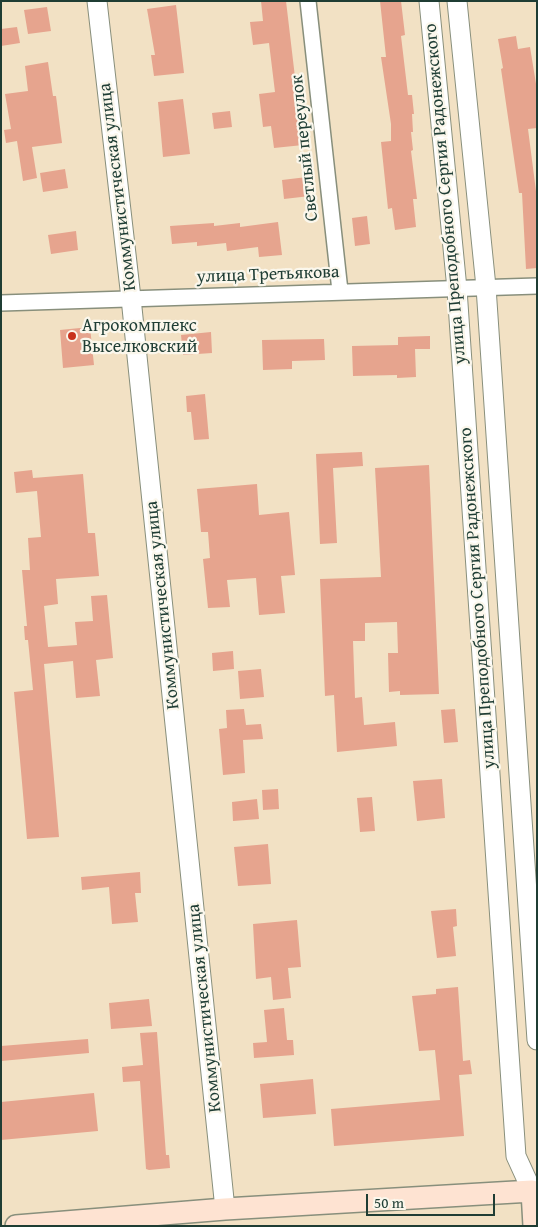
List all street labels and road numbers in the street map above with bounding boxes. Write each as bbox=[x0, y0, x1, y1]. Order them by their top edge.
street label: улица Преподобного Сергия Радонежского bbox=[420, 23, 472, 365]
street label: Светлый переулок bbox=[287, 74, 323, 222]
street label: Коммунистическая улица bbox=[95, 82, 141, 292]
street label: улица Третьякова bbox=[196, 262, 340, 288]
street label: улица Преподобного Сергия Радонежского bbox=[455, 427, 501, 769]
street label: Коммунистическая улица bbox=[141, 500, 185, 710]
street label: Коммунистическая улица bbox=[183, 903, 227, 1113]

